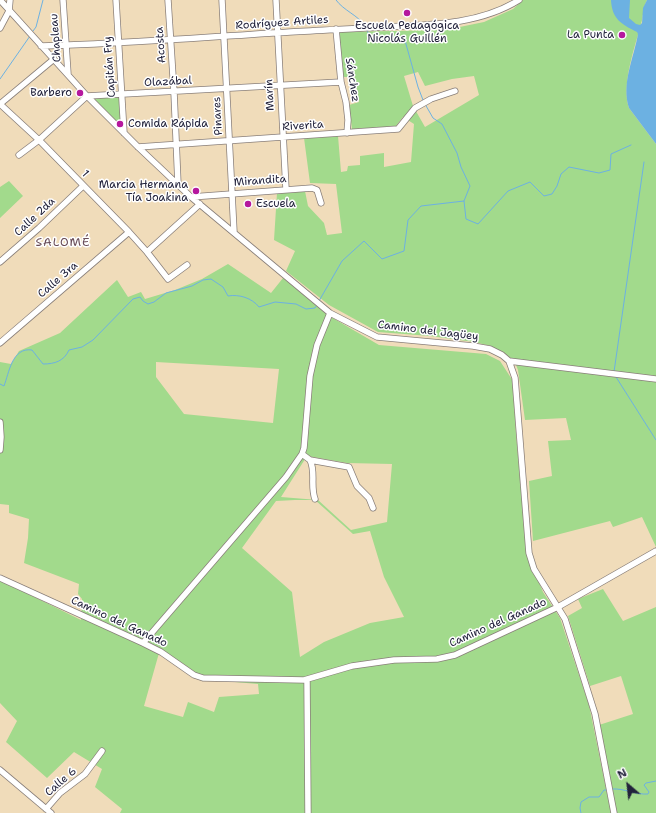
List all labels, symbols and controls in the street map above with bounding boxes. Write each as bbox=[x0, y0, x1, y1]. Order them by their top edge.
marker: Escuela Pedagógica Nicolás Guillén bbox=[402, 8, 412, 18]
street label: Chapleau bbox=[48, 13, 64, 63]
street label: Rodríguez Artiles bbox=[235, 13, 329, 33]
place label: Escuela Pedagógica Nicolás Guillén bbox=[355, 19, 459, 45]
street label: Acosta bbox=[153, 26, 169, 64]
place label: La Punta bbox=[567, 28, 614, 42]
marker: La Punta bbox=[617, 30, 627, 40]
street label: Capitán Fry bbox=[101, 36, 119, 98]
street label: Sánchez bbox=[342, 57, 362, 103]
street label: Olazábal bbox=[144, 74, 192, 90]
street label: Marín bbox=[263, 79, 277, 111]
place label: Barbero bbox=[30, 86, 72, 100]
marker: Barbero bbox=[75, 88, 85, 98]
street label: Pinares bbox=[210, 96, 226, 136]
place label: Comida Rápida bbox=[128, 117, 208, 131]
street label: Riverita bbox=[282, 118, 324, 134]
marker: Comida Rápida bbox=[115, 119, 125, 129]
street label: 1 bbox=[79, 168, 91, 180]
street label: Mirandita bbox=[233, 173, 287, 189]
place label: Marcia Hermana Tía Joakina bbox=[99, 178, 188, 204]
marker: Marcia Hermana Tía Joakina bbox=[191, 186, 201, 196]
street label: Calle 2da bbox=[12, 195, 58, 239]
place label: Escuela bbox=[256, 197, 296, 211]
marker: Escuela bbox=[243, 199, 253, 209]
district label: SALOMÉ bbox=[36, 236, 90, 250]
street label: Calle 3ra bbox=[35, 259, 81, 301]
street label: Camino del Jagüey bbox=[377, 318, 479, 344]
street label: Camino del Ganado bbox=[69, 594, 169, 650]
street label: Camino del Ganado bbox=[447, 596, 549, 650]
street label: Calle 6 bbox=[42, 765, 80, 799]
north arrow bbox=[608, 765, 648, 805]
text: N bbox=[615, 765, 630, 783]

